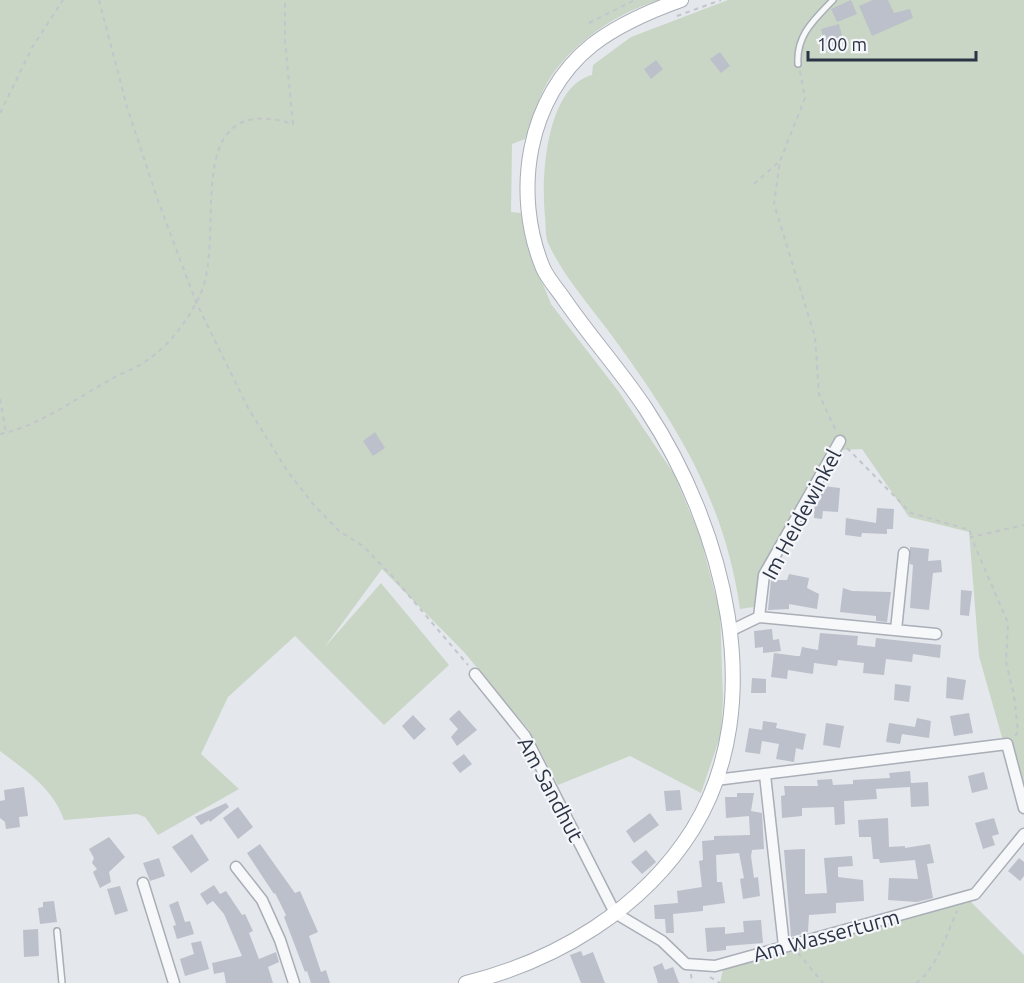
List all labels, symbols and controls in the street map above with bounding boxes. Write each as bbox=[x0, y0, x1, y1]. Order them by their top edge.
scale bar bbox=[808, 24, 976, 62]
text: 100 m bbox=[817, 34, 867, 54]
street label: Im Heidewinkel bbox=[757, 445, 845, 583]
street label: Am Sandhut bbox=[513, 733, 589, 845]
street label: Am Wasserturm bbox=[750, 904, 902, 966]

